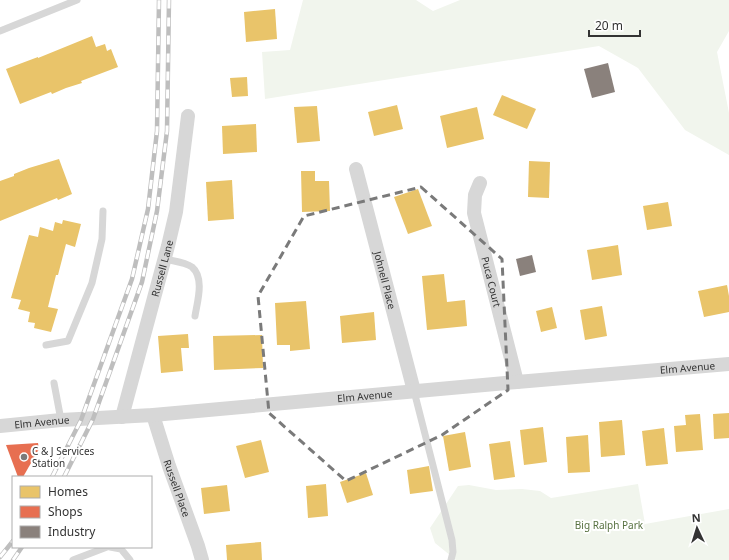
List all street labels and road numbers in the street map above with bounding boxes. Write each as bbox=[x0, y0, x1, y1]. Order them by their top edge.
street label: Russell Lane bbox=[148, 238, 176, 298]
street label: Johnell Place bbox=[371, 249, 399, 311]
street label: Puca Court bbox=[478, 255, 505, 309]
street label: Elm Avenue bbox=[659, 358, 716, 377]
street label: Elm Avenue bbox=[337, 386, 393, 405]
street label: Elm Avenue bbox=[14, 413, 70, 432]
street label: Russell Place bbox=[160, 458, 194, 519]

